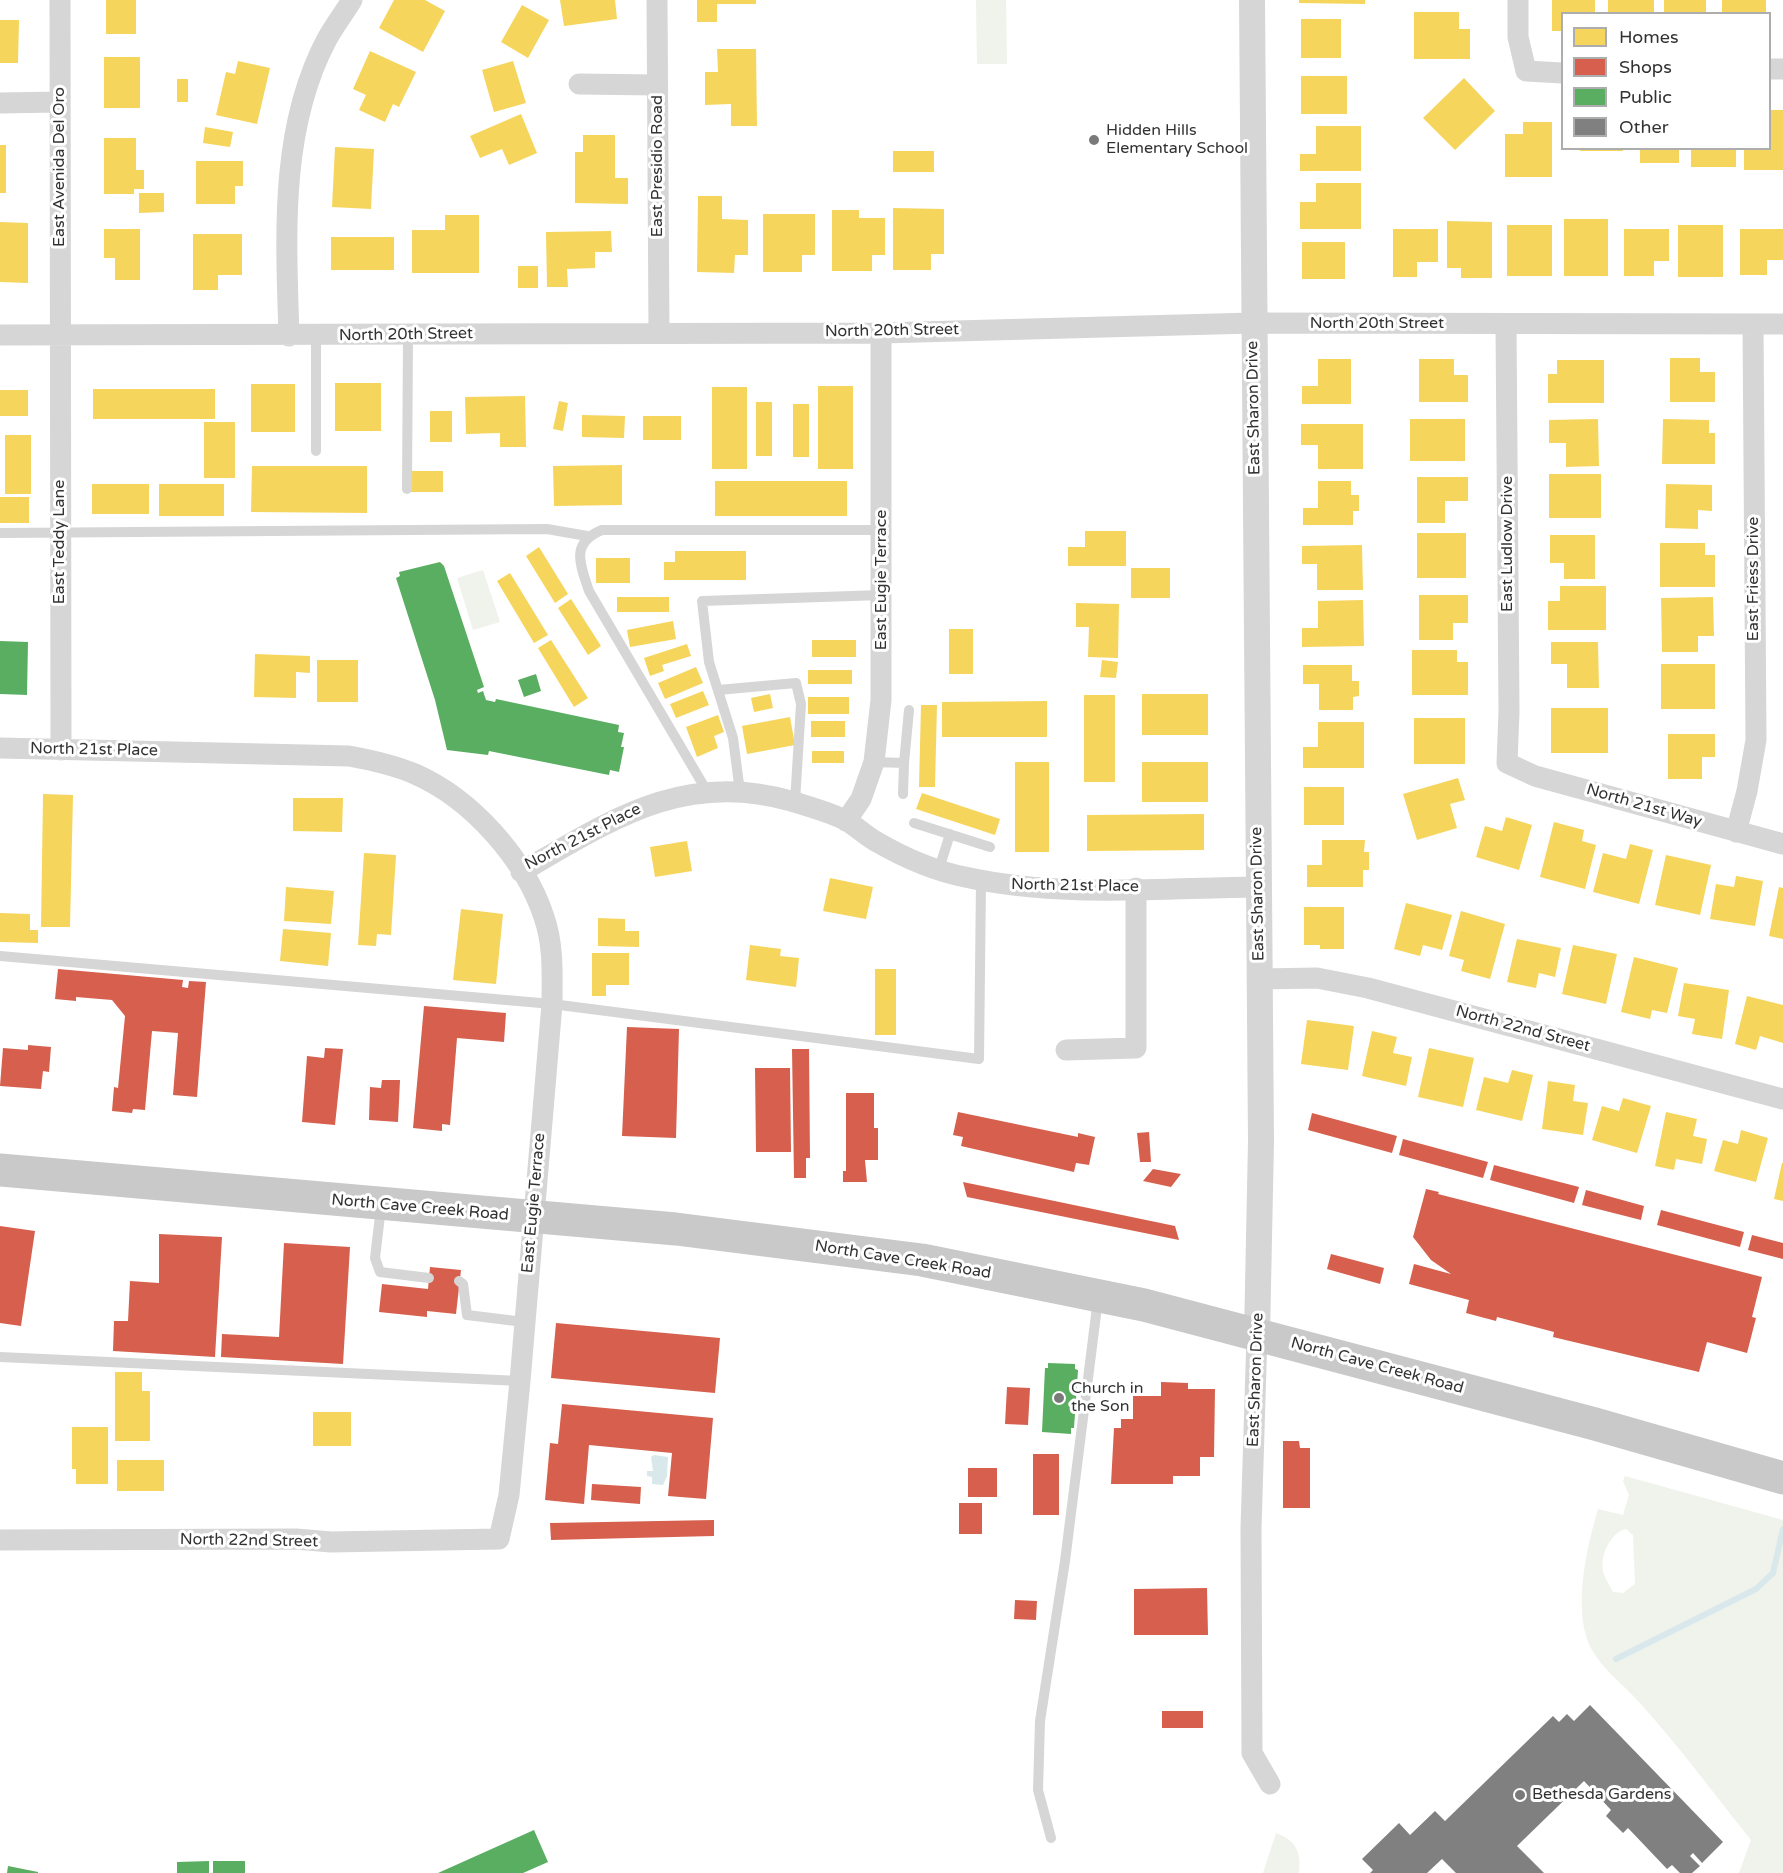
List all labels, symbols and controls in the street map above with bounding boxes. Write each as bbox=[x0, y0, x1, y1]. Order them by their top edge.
legend bbox=[1561, 12, 1771, 150]
text: Homes bbox=[1619, 26, 1679, 48]
text: Shops bbox=[1619, 56, 1672, 78]
text: Public bbox=[1619, 86, 1672, 108]
street label: East Avenida Del Oro bbox=[50, 87, 70, 247]
street label: East Presidio Road bbox=[648, 95, 668, 237]
text: Other bbox=[1619, 116, 1669, 138]
place label: Hidden Hills Elementary School bbox=[1106, 121, 1248, 159]
marker: Hidden Hills Elementary School bbox=[1087, 133, 1101, 147]
street label: North 20th Street bbox=[1310, 314, 1444, 334]
street label: North 20th Street bbox=[825, 320, 959, 342]
street label: North 20th Street bbox=[339, 324, 473, 346]
street label: East Sharon Drive bbox=[1243, 341, 1265, 475]
street label: East Ludlow Drive bbox=[1498, 476, 1518, 612]
street label: East Teddy Lane bbox=[50, 480, 70, 604]
street label: East Eugie Terrace bbox=[872, 510, 892, 650]
street label: East Friess Drive bbox=[1744, 517, 1764, 641]
street label: North 21st Place bbox=[30, 739, 158, 761]
street label: North 21st Way bbox=[1584, 780, 1704, 832]
street label: North 21st Place bbox=[522, 799, 644, 875]
street label: East Sharon Drive bbox=[1247, 827, 1269, 961]
street label: North 21st Place bbox=[1011, 875, 1139, 897]
street label: North 22nd Street bbox=[1454, 1002, 1592, 1056]
street label: East Eugie Terrace bbox=[518, 1132, 550, 1274]
street label: North Cave Creek Road bbox=[330, 1191, 510, 1225]
street label: North Cave Creek Road bbox=[814, 1237, 992, 1283]
street label: East Sharon Drive bbox=[1244, 1313, 1268, 1447]
street label: North Cave Creek Road bbox=[1288, 1334, 1466, 1398]
place label: Church in the Son bbox=[1071, 1379, 1144, 1417]
marker: Church in the Son bbox=[1052, 1391, 1066, 1405]
street label: North 22nd Street bbox=[180, 1530, 318, 1552]
place label: Bethesda Gardens bbox=[1532, 1785, 1671, 1805]
marker: Bethesda Gardens bbox=[1513, 1788, 1527, 1802]

